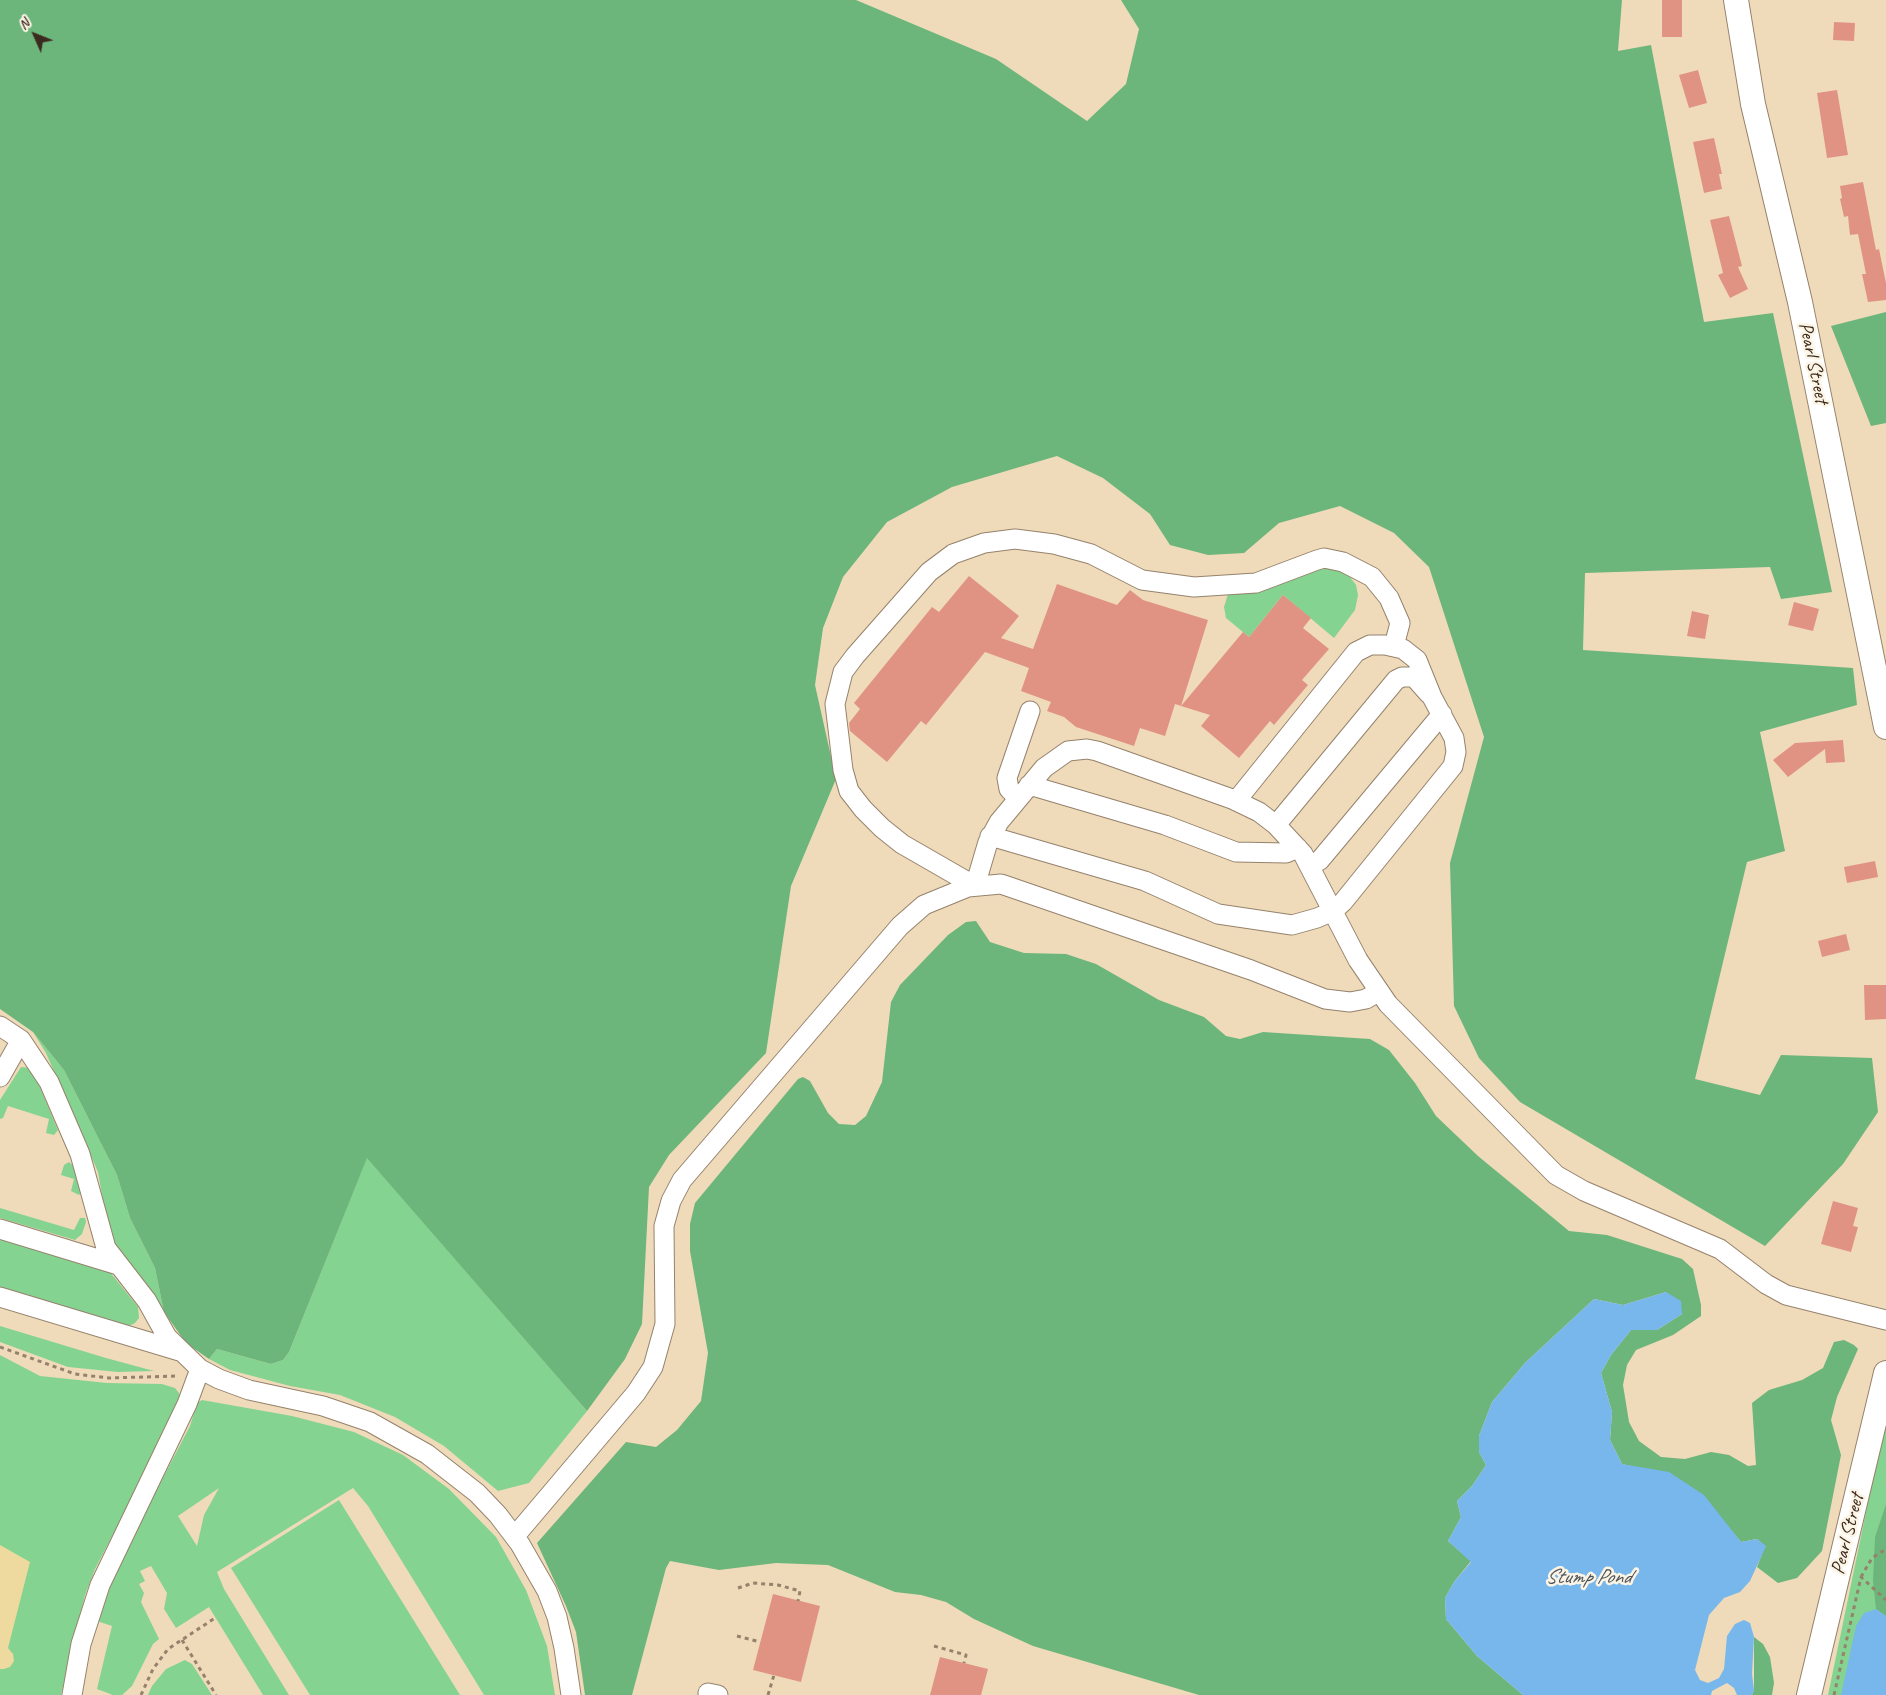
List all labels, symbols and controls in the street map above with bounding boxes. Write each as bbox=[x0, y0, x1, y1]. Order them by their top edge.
north arrow bbox=[10, 10, 60, 60]
text: N bbox=[15, 15, 33, 33]
street label: Pearl Street bbox=[1793, 320, 1833, 406]
street label: Pearl Street bbox=[1826, 1491, 1870, 1577]
water label: Stump Pond bbox=[1545, 1564, 1631, 1590]

